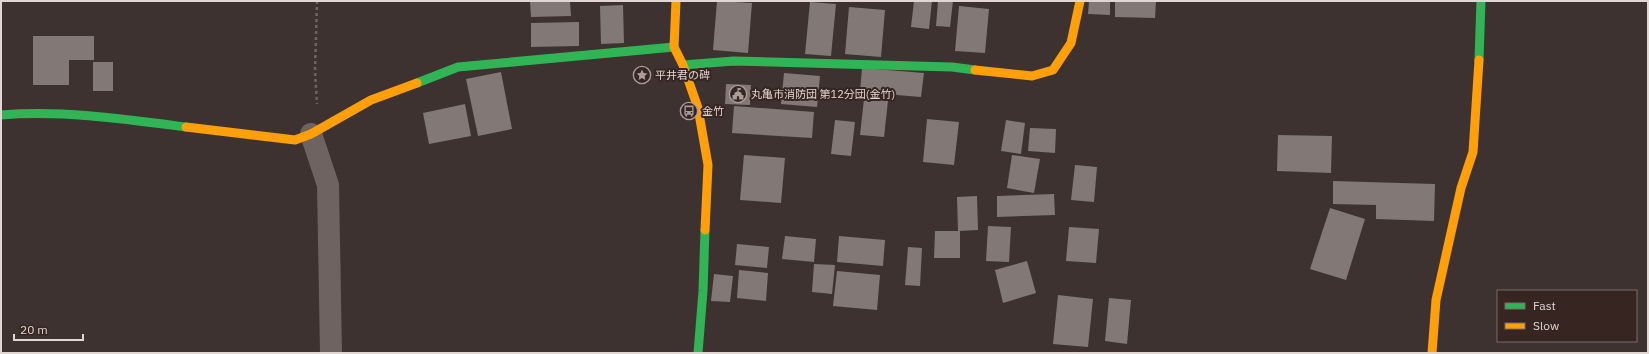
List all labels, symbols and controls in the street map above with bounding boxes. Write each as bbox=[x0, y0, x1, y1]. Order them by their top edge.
place icon: 平井君の碑 bbox=[632, 65, 652, 85]
place label: 平井君の碑 bbox=[655, 68, 710, 82]
public building icon: 丸亀市消防団 第12分団(金竹) bbox=[728, 84, 748, 104]
place label: 丸亀市消防団 第12分団(金竹) bbox=[751, 87, 895, 101]
bus stop icon: 金竹 bbox=[679, 101, 699, 121]
place label: 金竹 bbox=[702, 104, 724, 118]
legend bbox=[1497, 290, 1637, 342]
text: Fast bbox=[1533, 298, 1556, 313]
scale bar bbox=[14, 316, 83, 342]
text: Slow bbox=[1533, 318, 1559, 333]
text: 20 m bbox=[20, 322, 48, 337]

